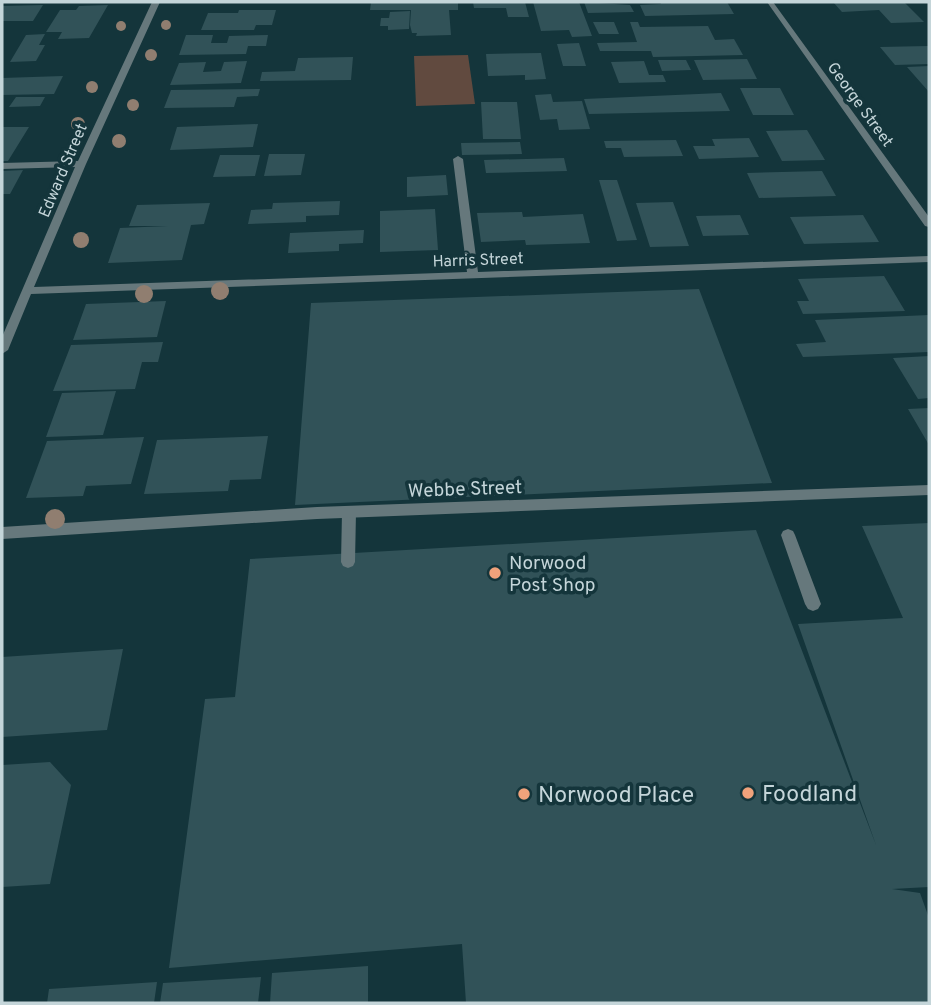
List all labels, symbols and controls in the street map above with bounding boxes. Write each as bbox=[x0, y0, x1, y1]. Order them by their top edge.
street label: George Street bbox=[822, 59, 897, 151]
street label: Edward Street bbox=[35, 121, 93, 221]
street label: Harris Street bbox=[432, 249, 524, 273]
street label: Webbe Street bbox=[407, 476, 523, 504]
place label: Norwood Post Shop bbox=[509, 552, 595, 598]
marker: Norwood Post Shop bbox=[487, 565, 503, 581]
place label: Foodland bbox=[762, 781, 857, 810]
place label: Norwood Place bbox=[538, 782, 694, 811]
marker: Foodland bbox=[740, 785, 756, 801]
marker: Norwood Place bbox=[516, 786, 532, 802]

